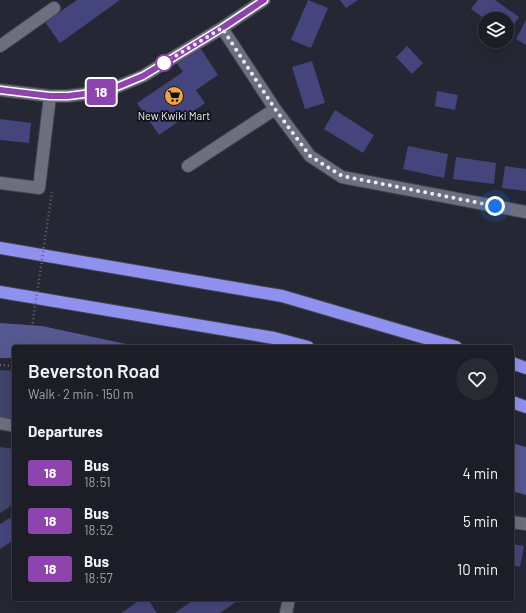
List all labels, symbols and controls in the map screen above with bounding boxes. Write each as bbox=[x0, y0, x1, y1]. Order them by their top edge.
map controls bbox=[478, 12, 514, 48]
button: layers bbox=[478, 12, 514, 48]
unlabelled marker bbox=[155, 54, 173, 72]
line badge: 18 bbox=[83, 79, 119, 105]
text: 18 bbox=[95, 83, 107, 100]
supermarket icon: New Kwiki Mart bbox=[163, 85, 185, 107]
place label: New Kwiki Mart bbox=[138, 109, 210, 122]
your location bbox=[485, 196, 505, 216]
button: heart bbox=[456, 358, 498, 400]
text: Beverston Road bbox=[28, 359, 160, 382]
text: Walk · 2 min · 150 m bbox=[28, 386, 133, 402]
text: Departures bbox=[28, 422, 103, 440]
text: Bus bbox=[84, 456, 109, 474]
text: 18 bbox=[44, 464, 56, 481]
text: 4 min bbox=[462, 464, 498, 482]
text: 18:51 bbox=[84, 474, 111, 490]
text: Bus bbox=[84, 504, 109, 522]
text: 18 bbox=[44, 512, 56, 529]
text: 5 min bbox=[463, 512, 498, 530]
text: 18:52 bbox=[84, 522, 113, 538]
text: Bus bbox=[84, 552, 109, 570]
text: 18 bbox=[44, 560, 56, 577]
text: 10 min bbox=[457, 560, 498, 578]
text: 18:57 bbox=[84, 570, 113, 586]

